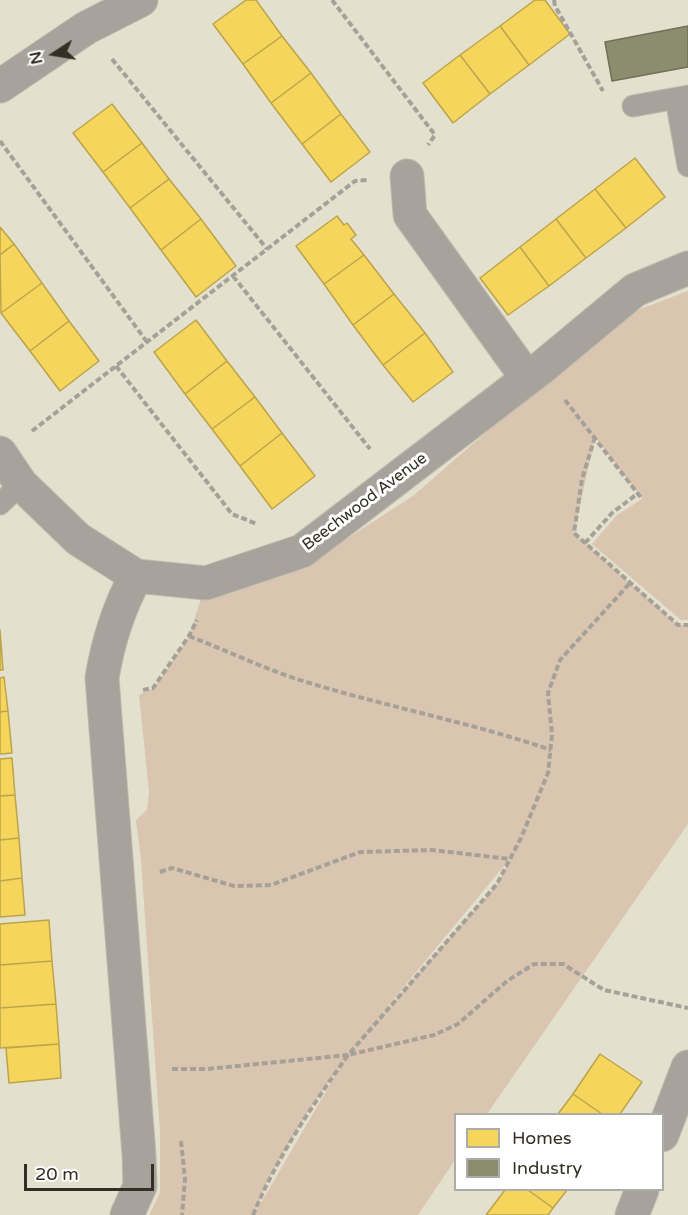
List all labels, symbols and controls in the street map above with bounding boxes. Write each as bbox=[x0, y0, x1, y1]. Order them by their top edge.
north arrow bbox=[24, 24, 84, 84]
text: N bbox=[25, 49, 48, 66]
street label: Beechwood Avenue bbox=[299, 449, 431, 555]
legend bbox=[454, 1113, 664, 1191]
text: Homes bbox=[512, 1127, 572, 1149]
scale bar bbox=[27, 1152, 158, 1190]
text: Industry bbox=[512, 1157, 582, 1179]
text: 20 m bbox=[35, 1163, 79, 1185]

